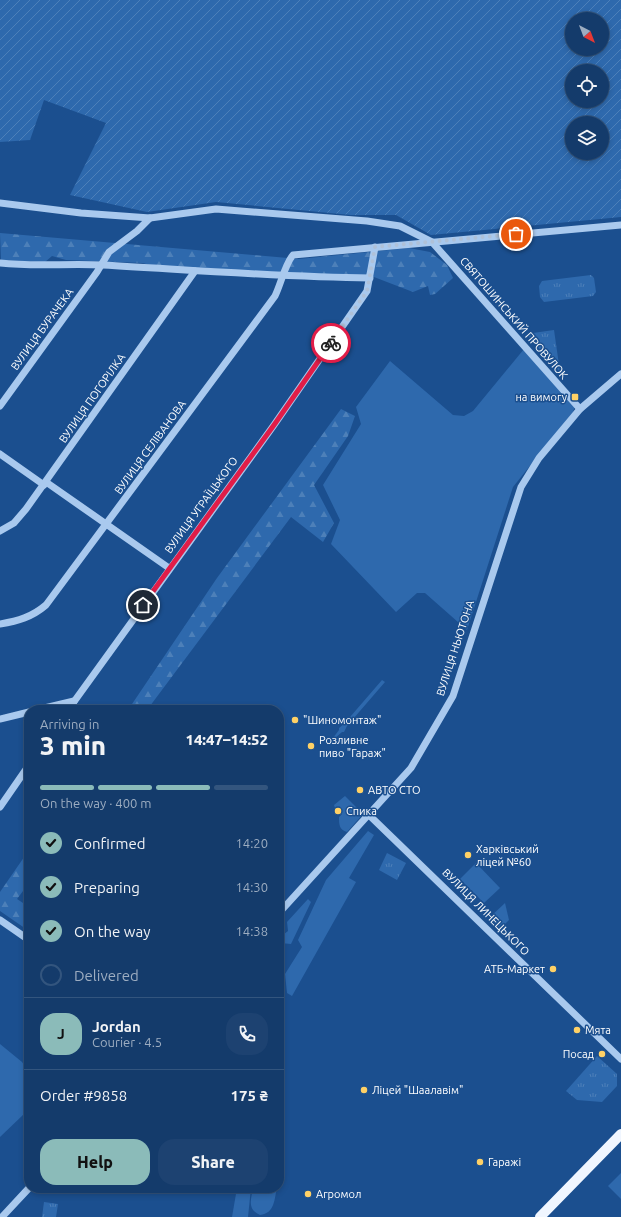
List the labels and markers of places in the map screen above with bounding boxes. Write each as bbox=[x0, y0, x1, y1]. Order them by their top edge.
pin bbox=[499, 217, 533, 251]
place label: на вимогу bbox=[515, 391, 568, 403]
marker: на вимогу bbox=[570, 392, 580, 402]
pin bbox=[126, 588, 160, 622]
place label: "Шиномонтаж" bbox=[303, 714, 381, 726]
marker: "Шиномонтаж" bbox=[290, 715, 300, 725]
place label: Розливне пиво "Гараж" bbox=[319, 734, 386, 759]
marker: Розливне пиво "Гараж" bbox=[306, 741, 316, 751]
place label: АВТО СТО bbox=[368, 784, 421, 796]
marker: АВТО СТО bbox=[355, 785, 365, 795]
place label: Спика bbox=[346, 805, 377, 817]
marker: Спика bbox=[333, 806, 343, 816]
place label: Харківський ліцей №60 bbox=[476, 843, 539, 868]
marker: Харківський ліцей №60 bbox=[463, 850, 473, 860]
place label: АТБ-Маркет bbox=[484, 963, 545, 975]
marker: АТБ-Маркет bbox=[548, 964, 558, 974]
place label: Мята bbox=[585, 1024, 611, 1036]
marker: Мята bbox=[572, 1025, 582, 1035]
place label: Посад bbox=[563, 1048, 595, 1060]
marker: Посад bbox=[597, 1049, 607, 1059]
place label: Ліцей "Шаалавім" bbox=[372, 1084, 463, 1096]
marker: Ліцей "Шаалавім" bbox=[359, 1085, 369, 1095]
place label: Гаражі bbox=[488, 1156, 521, 1168]
marker: Гаражі bbox=[475, 1157, 485, 1167]
place label: Агромол bbox=[316, 1188, 361, 1200]
marker: Агромол bbox=[303, 1189, 313, 1199]

